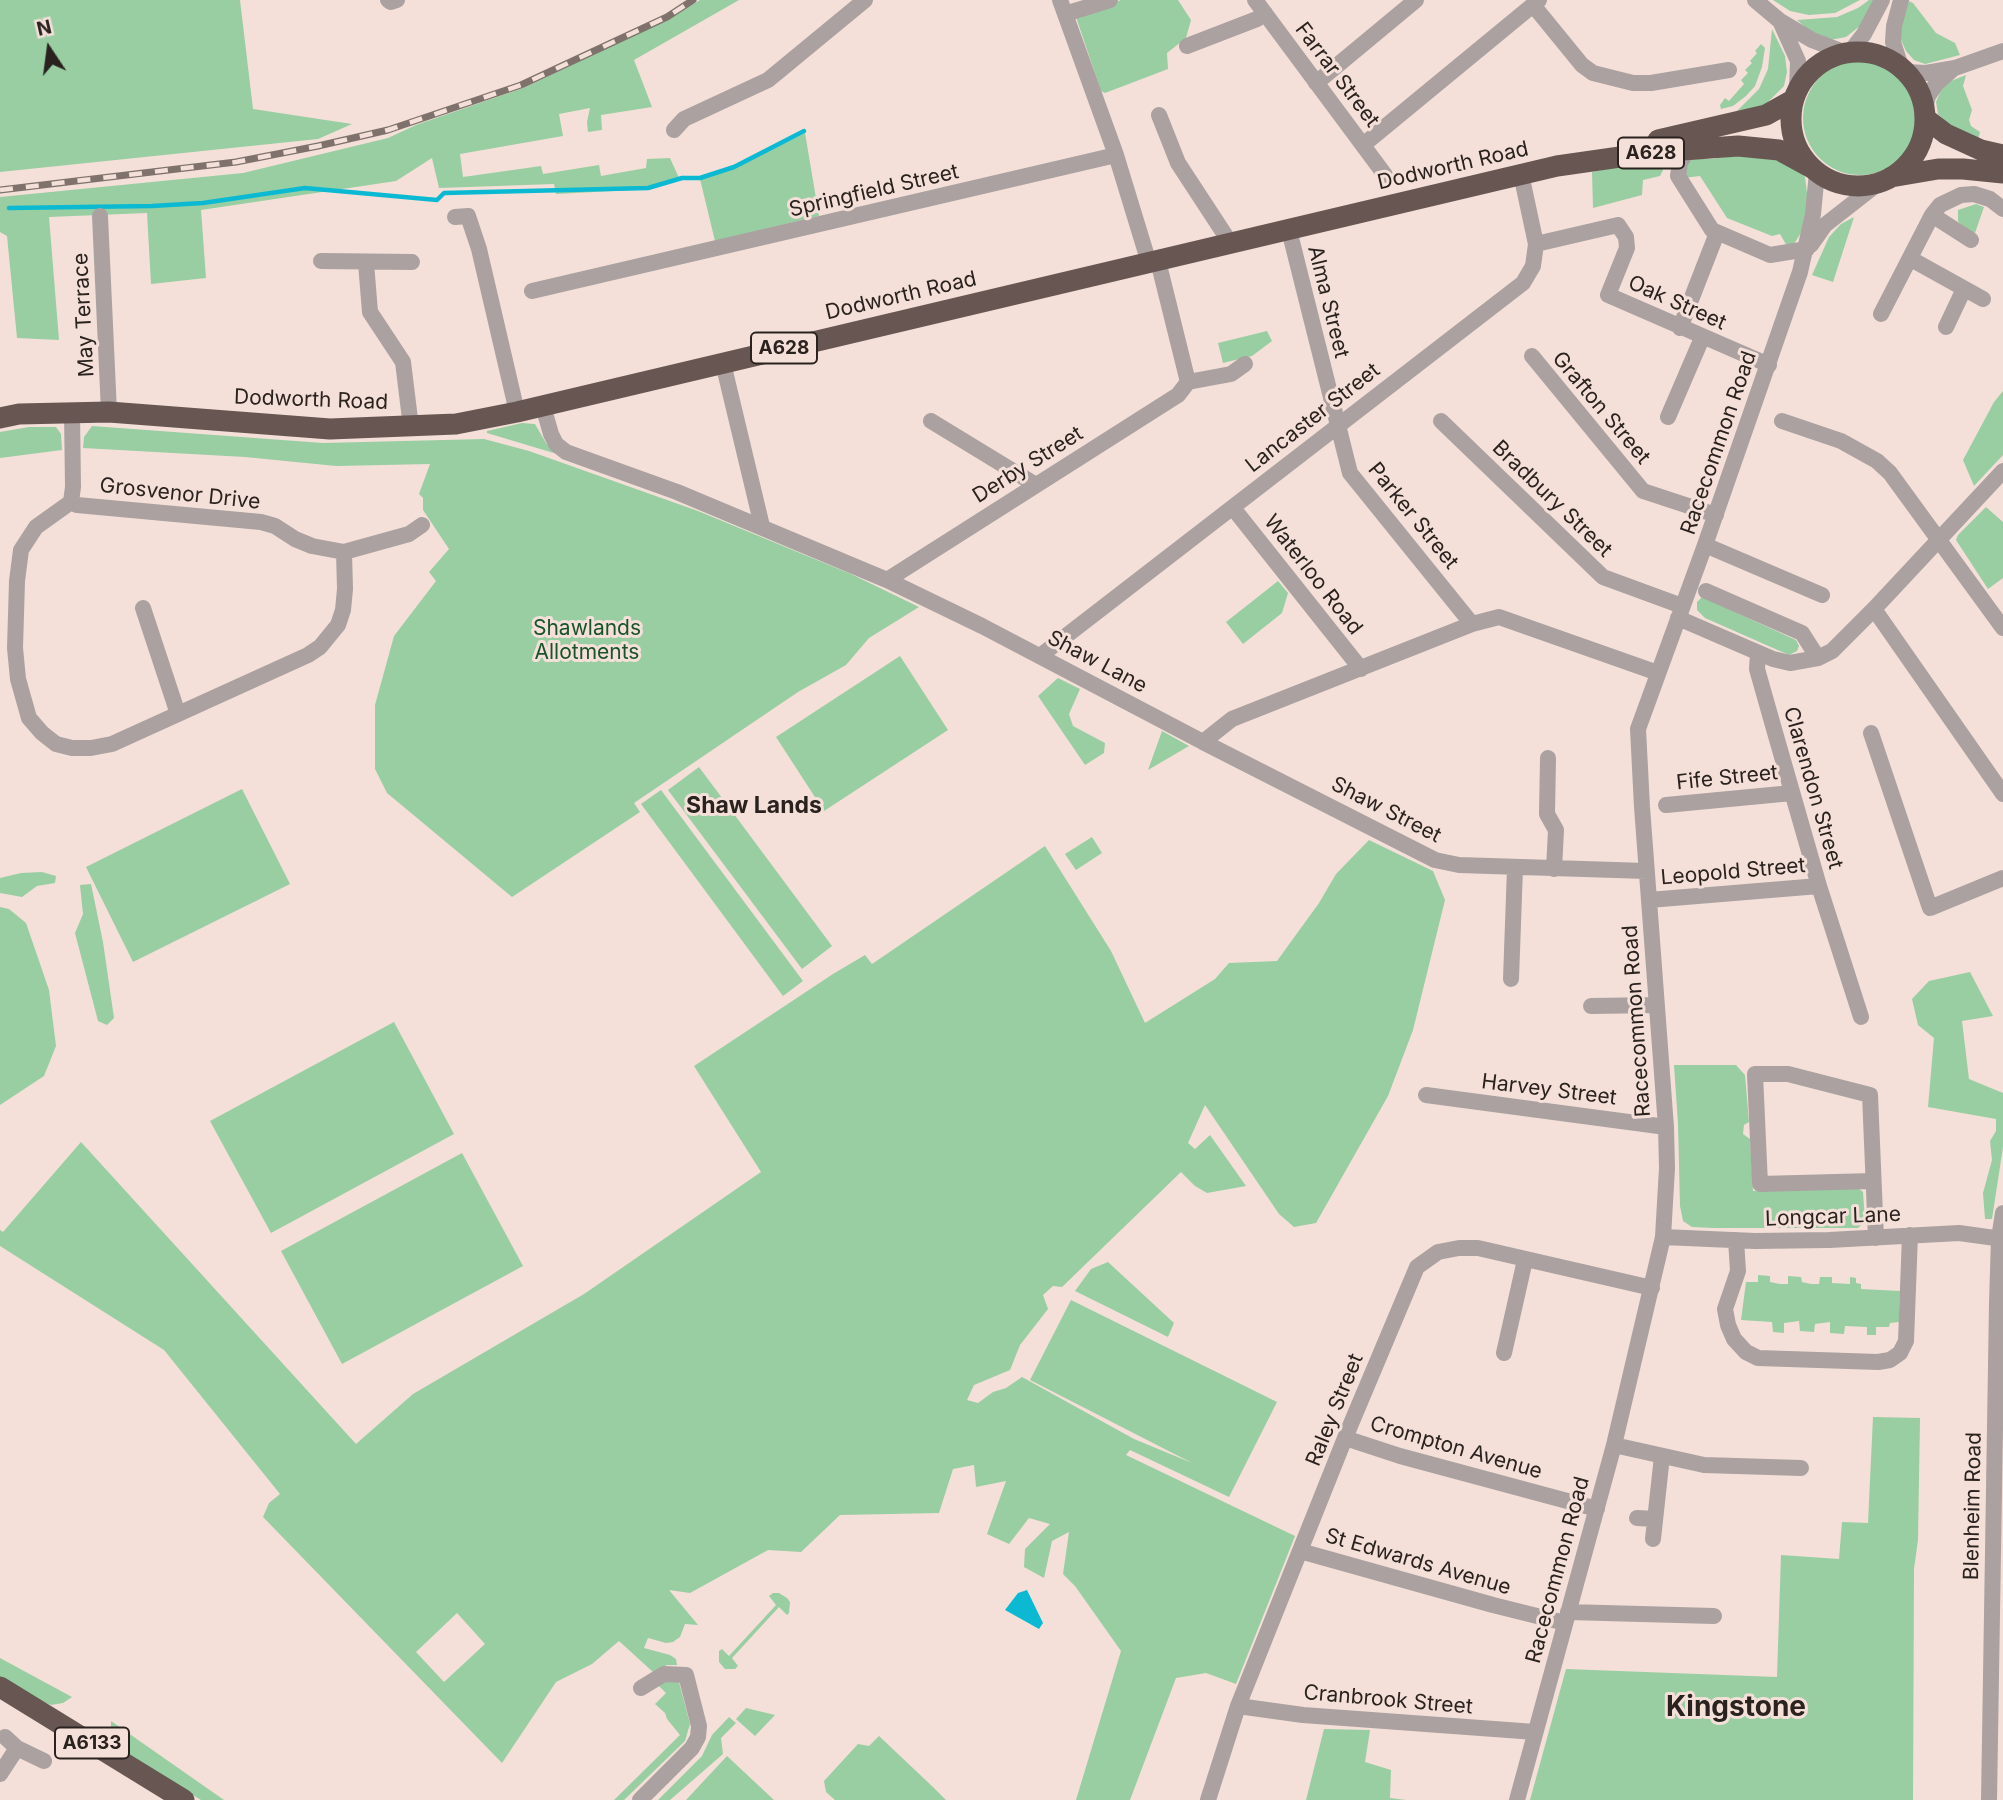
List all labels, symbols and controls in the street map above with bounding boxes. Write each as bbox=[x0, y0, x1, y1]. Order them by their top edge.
north arrow bbox=[14, 14, 84, 84]
text: N bbox=[35, 15, 54, 41]
street label: Farrar Street bbox=[1289, 18, 1385, 132]
street label: Dodworth Road bbox=[1375, 136, 1531, 196]
road number: A628 bbox=[1618, 138, 1684, 168]
street label: Springfield Street bbox=[787, 159, 961, 223]
street label: Alma Street bbox=[1302, 243, 1354, 361]
street label: May Terrace bbox=[68, 252, 100, 378]
street label: Dodworth Road bbox=[823, 266, 979, 326]
street label: Oak Street bbox=[1624, 270, 1730, 336]
road number: A628 bbox=[751, 332, 817, 364]
street label: Grafton Street bbox=[1547, 347, 1655, 469]
street label: Racecommon Road bbox=[1676, 348, 1762, 538]
street label: Lancaster Street bbox=[1241, 358, 1385, 478]
street label: Dodworth Road bbox=[234, 385, 388, 415]
street label: Derby Street bbox=[968, 421, 1088, 509]
street label: Bradbury Street bbox=[1487, 435, 1617, 563]
street label: Parker Street bbox=[1362, 458, 1464, 574]
street label: Grosvenor Drive bbox=[98, 473, 262, 515]
street label: Waterloo Road bbox=[1258, 510, 1368, 640]
park label: Shawlands Allotments bbox=[533, 616, 641, 666]
street label: Shaw Lane bbox=[1043, 625, 1151, 699]
street label: Clarendon Street bbox=[1778, 704, 1848, 872]
street label: Fife Street bbox=[1675, 760, 1779, 796]
street label: Shaw Street bbox=[1327, 772, 1445, 848]
district label: Shaw Lands bbox=[686, 792, 822, 820]
street label: Leopold Street bbox=[1660, 853, 1806, 891]
street label: Racecommon Road bbox=[1618, 924, 1656, 1118]
street label: Harvey Street bbox=[1480, 1069, 1618, 1111]
street label: Longcar Lane bbox=[1765, 1202, 1901, 1232]
street label: Raley Street bbox=[1301, 1350, 1369, 1470]
street label: Crompton Avenue bbox=[1367, 1411, 1545, 1485]
street label: Blenheim Road bbox=[1959, 1432, 1987, 1580]
street label: Racecommon Road bbox=[1521, 1474, 1595, 1666]
street label: St Edwards Avenue bbox=[1322, 1523, 1514, 1601]
street label: Cranbrook Street bbox=[1302, 1680, 1474, 1720]
district label: Kingstone bbox=[1666, 1691, 1806, 1725]
road number: A6133 bbox=[55, 1728, 129, 1758]

